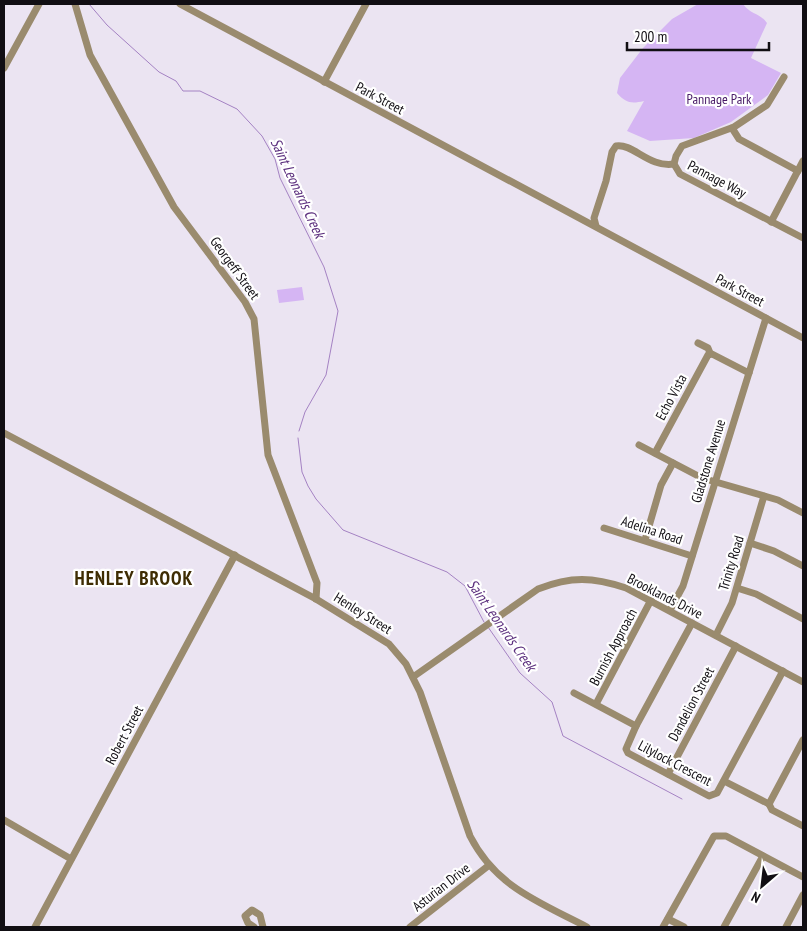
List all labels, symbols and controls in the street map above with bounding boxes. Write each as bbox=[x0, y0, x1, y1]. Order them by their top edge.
scale bar bbox=[627, 20, 770, 52]
text: 200 m bbox=[634, 27, 667, 46]
street label: Park Street bbox=[353, 78, 407, 118]
park label: Pannage Park bbox=[686, 90, 752, 108]
water label: Saint Leonards Creek bbox=[267, 135, 330, 243]
street label: Pannage Way bbox=[685, 156, 750, 202]
street label: Georgeff Street bbox=[206, 233, 264, 303]
street label: Park Street bbox=[713, 270, 767, 310]
street label: Echo Vista bbox=[651, 371, 691, 423]
street label: Gladstone Avenue bbox=[687, 417, 729, 505]
street label: Adelina Road bbox=[619, 512, 685, 548]
street label: Trinity Road bbox=[714, 533, 748, 593]
district label: HENLEY BROOK bbox=[75, 566, 193, 590]
street label: Brooklands Drive bbox=[624, 569, 706, 623]
water label: Saint Leonards Creek bbox=[463, 575, 542, 676]
street label: Henley Street bbox=[331, 588, 395, 638]
street label: Burnish Approach bbox=[585, 605, 641, 689]
street label: Dandelion Street bbox=[664, 664, 718, 744]
street label: Robert Street bbox=[101, 702, 147, 768]
street label: Lilylock Crescent bbox=[635, 736, 715, 790]
street label: Asturian Drive bbox=[409, 859, 474, 915]
north arrow bbox=[737, 861, 787, 911]
text: N bbox=[748, 888, 763, 907]

